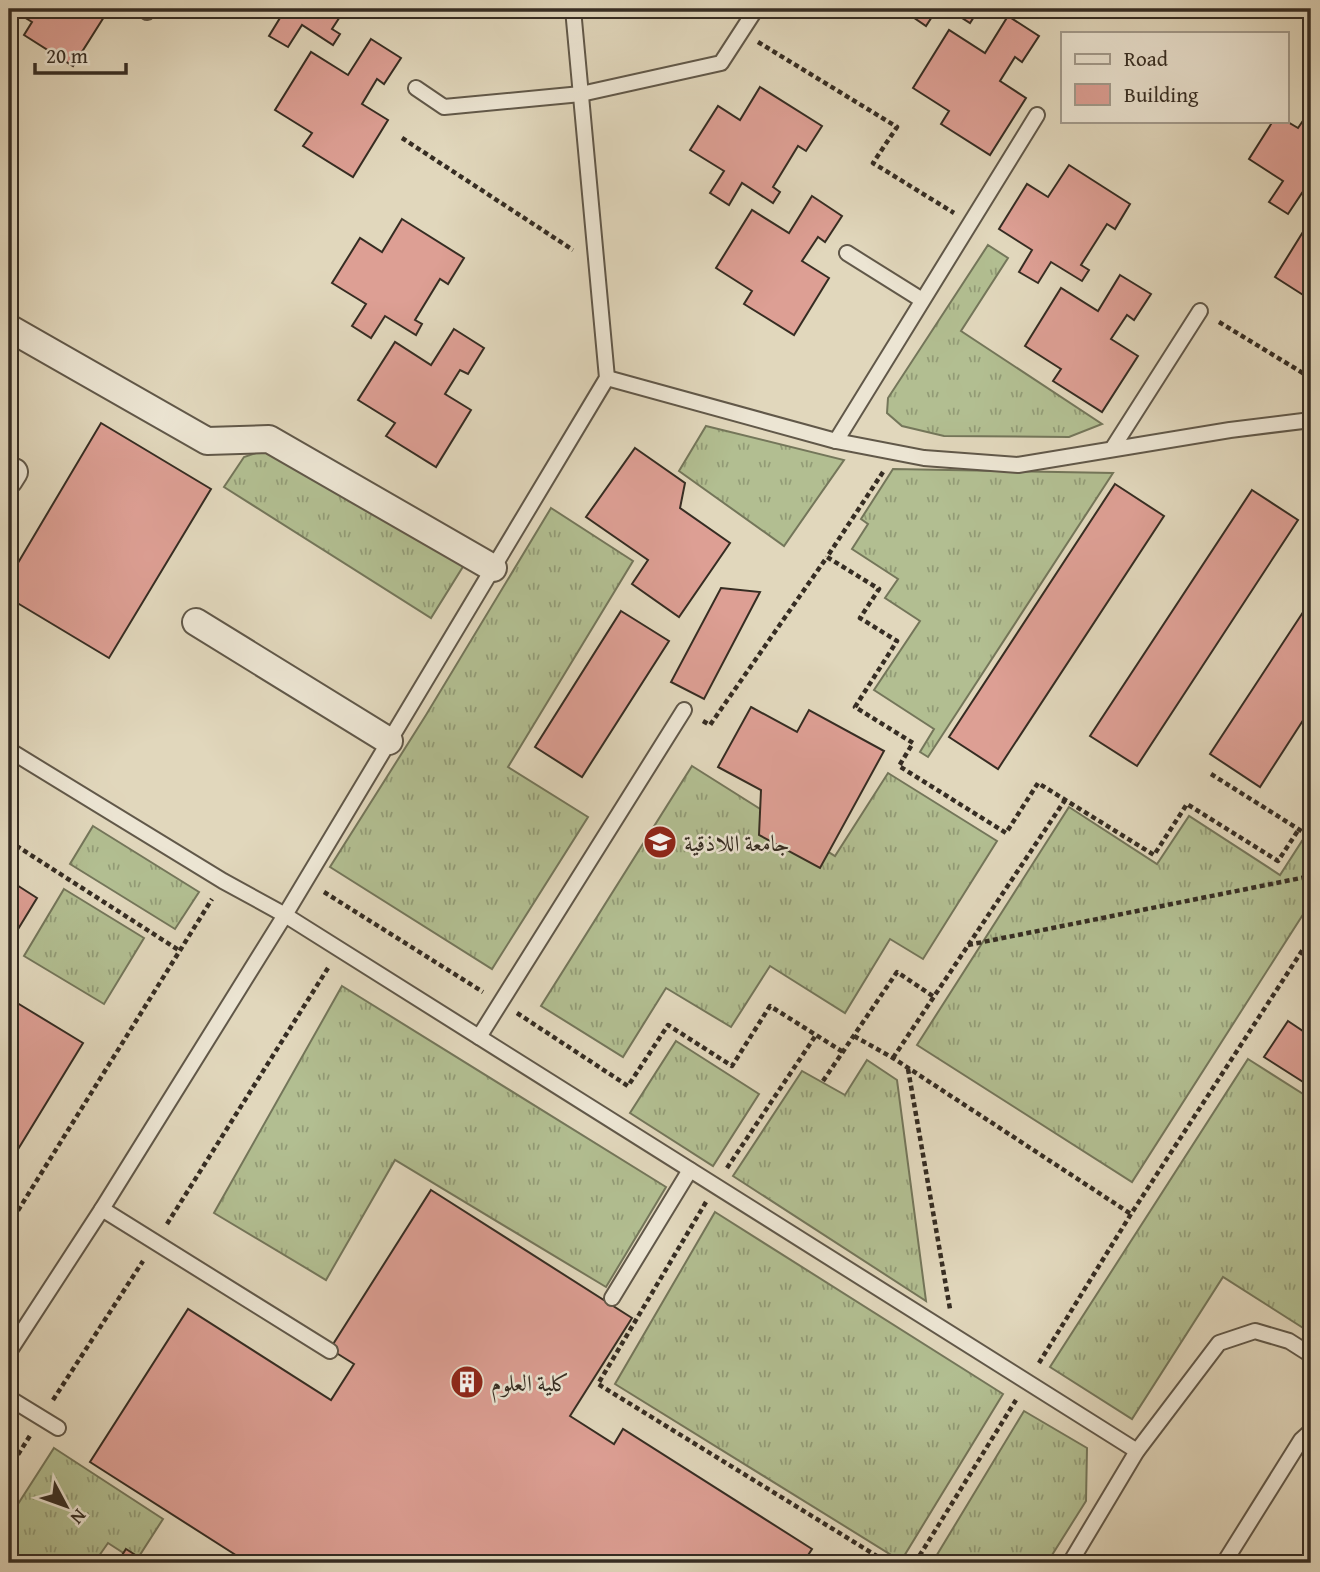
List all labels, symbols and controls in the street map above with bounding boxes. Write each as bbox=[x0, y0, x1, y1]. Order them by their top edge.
scale bar bbox=[35, 32, 126, 76]
legend bbox=[1061, 32, 1288, 122]
text: 20 m bbox=[46, 40, 88, 71]
text: Road bbox=[1124, 43, 1169, 74]
text: Building bbox=[1124, 79, 1199, 110]
school or university icon: جامعة اللاذقية bbox=[641, 823, 679, 861]
place label: جامعة اللاذقية bbox=[684, 826, 790, 859]
building icon: كلية العلوم bbox=[448, 1363, 486, 1401]
place label: كلية العلوم bbox=[491, 1366, 569, 1403]
north arrow bbox=[32, 1470, 102, 1540]
text: N bbox=[64, 1503, 94, 1531]

